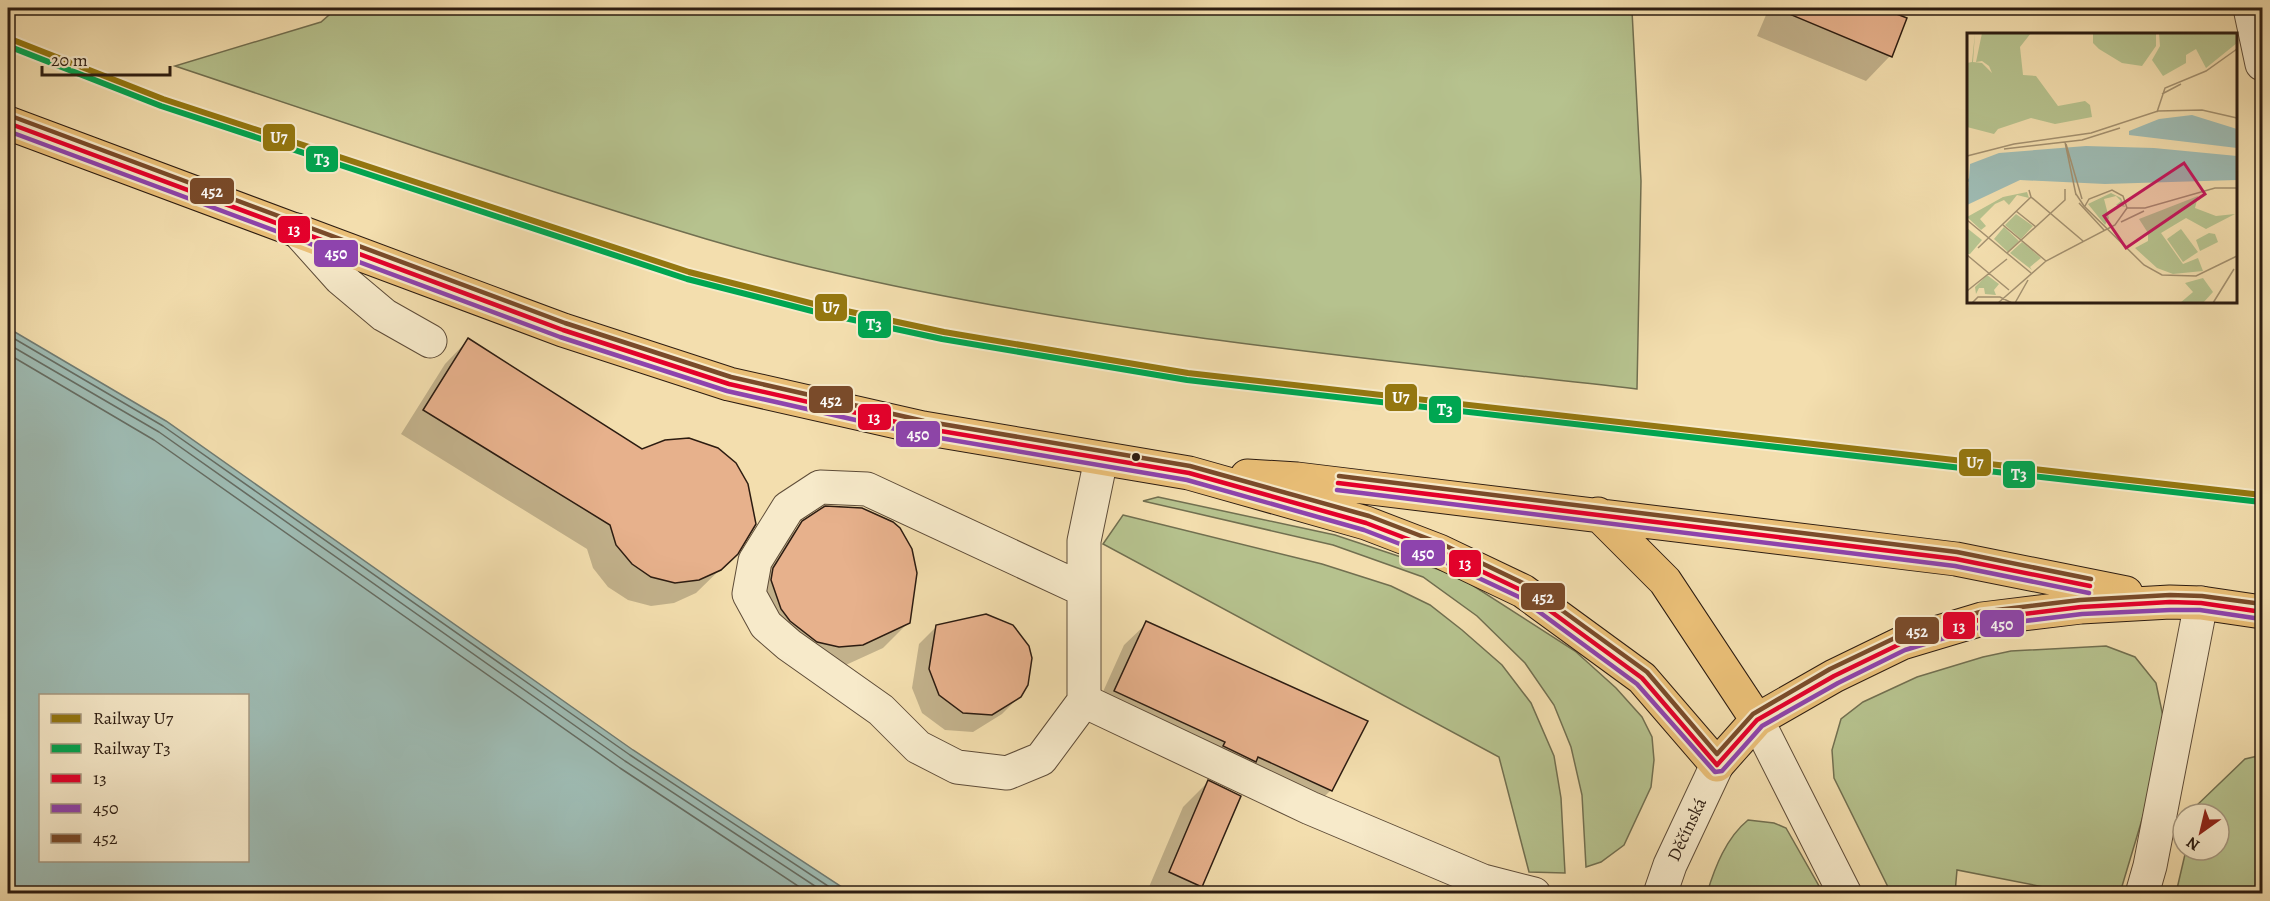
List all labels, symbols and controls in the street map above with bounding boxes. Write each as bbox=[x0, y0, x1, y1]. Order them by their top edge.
inset map bbox=[1967, 33, 2237, 303]
scale bar bbox=[42, 39, 170, 77]
text: 20 m bbox=[51, 48, 88, 72]
line badge: U7 bbox=[262, 123, 296, 152]
text: U7 bbox=[270, 127, 288, 149]
line badge: T3 bbox=[305, 145, 339, 173]
text: T3 bbox=[314, 149, 330, 171]
line badge: 452 bbox=[189, 177, 235, 205]
text: 452 bbox=[201, 181, 223, 203]
line badge: 13 bbox=[277, 215, 311, 244]
text: 13 bbox=[288, 219, 300, 241]
line badge: 450 bbox=[313, 239, 359, 268]
text: 450 bbox=[325, 243, 347, 265]
line badge: U7 bbox=[814, 293, 848, 322]
text: U7 bbox=[822, 297, 840, 319]
line badge: T3 bbox=[857, 310, 892, 339]
text: T3 bbox=[866, 314, 882, 336]
line badge: U7 bbox=[1384, 383, 1418, 412]
line badge: 452 bbox=[808, 385, 854, 414]
text: U7 bbox=[1392, 387, 1410, 409]
text: 452 bbox=[820, 390, 842, 412]
line badge: T3 bbox=[1428, 395, 1462, 424]
text: T3 bbox=[1437, 399, 1453, 421]
line badge: 13 bbox=[857, 403, 892, 431]
text: 13 bbox=[868, 407, 880, 429]
line badge: 450 bbox=[895, 420, 941, 448]
text: 450 bbox=[907, 424, 929, 446]
line badge: U7 bbox=[1958, 448, 1992, 477]
unlabelled marker bbox=[1130, 451, 1142, 463]
text: U7 bbox=[1966, 452, 1984, 474]
line badge: T3 bbox=[2002, 460, 2036, 489]
text: T3 bbox=[2011, 464, 2027, 486]
line badge: 450 bbox=[1400, 539, 1446, 567]
text: 450 bbox=[1412, 543, 1434, 565]
line badge: 13 bbox=[1448, 549, 1482, 578]
text: 13 bbox=[1459, 553, 1471, 575]
line badge: 452 bbox=[1520, 582, 1566, 611]
text: 452 bbox=[1532, 587, 1554, 609]
line badge: 450 bbox=[1979, 609, 2025, 638]
line badge: 13 bbox=[1942, 611, 1976, 640]
text: 450 bbox=[1991, 614, 2013, 636]
line badge: 452 bbox=[1894, 616, 1940, 645]
text: 13 bbox=[1953, 616, 1965, 638]
text: 452 bbox=[1906, 621, 1928, 643]
legend bbox=[39, 694, 249, 862]
text: Railway U7 bbox=[93, 706, 174, 730]
text: Railway T3 bbox=[93, 736, 171, 760]
text: 13 bbox=[93, 766, 107, 790]
street label: Děčínská bbox=[1661, 793, 1712, 865]
text: 450 bbox=[93, 796, 119, 820]
north arrow bbox=[2171, 802, 2231, 862]
text: 452 bbox=[93, 826, 118, 850]
text: N bbox=[2182, 831, 2204, 856]

